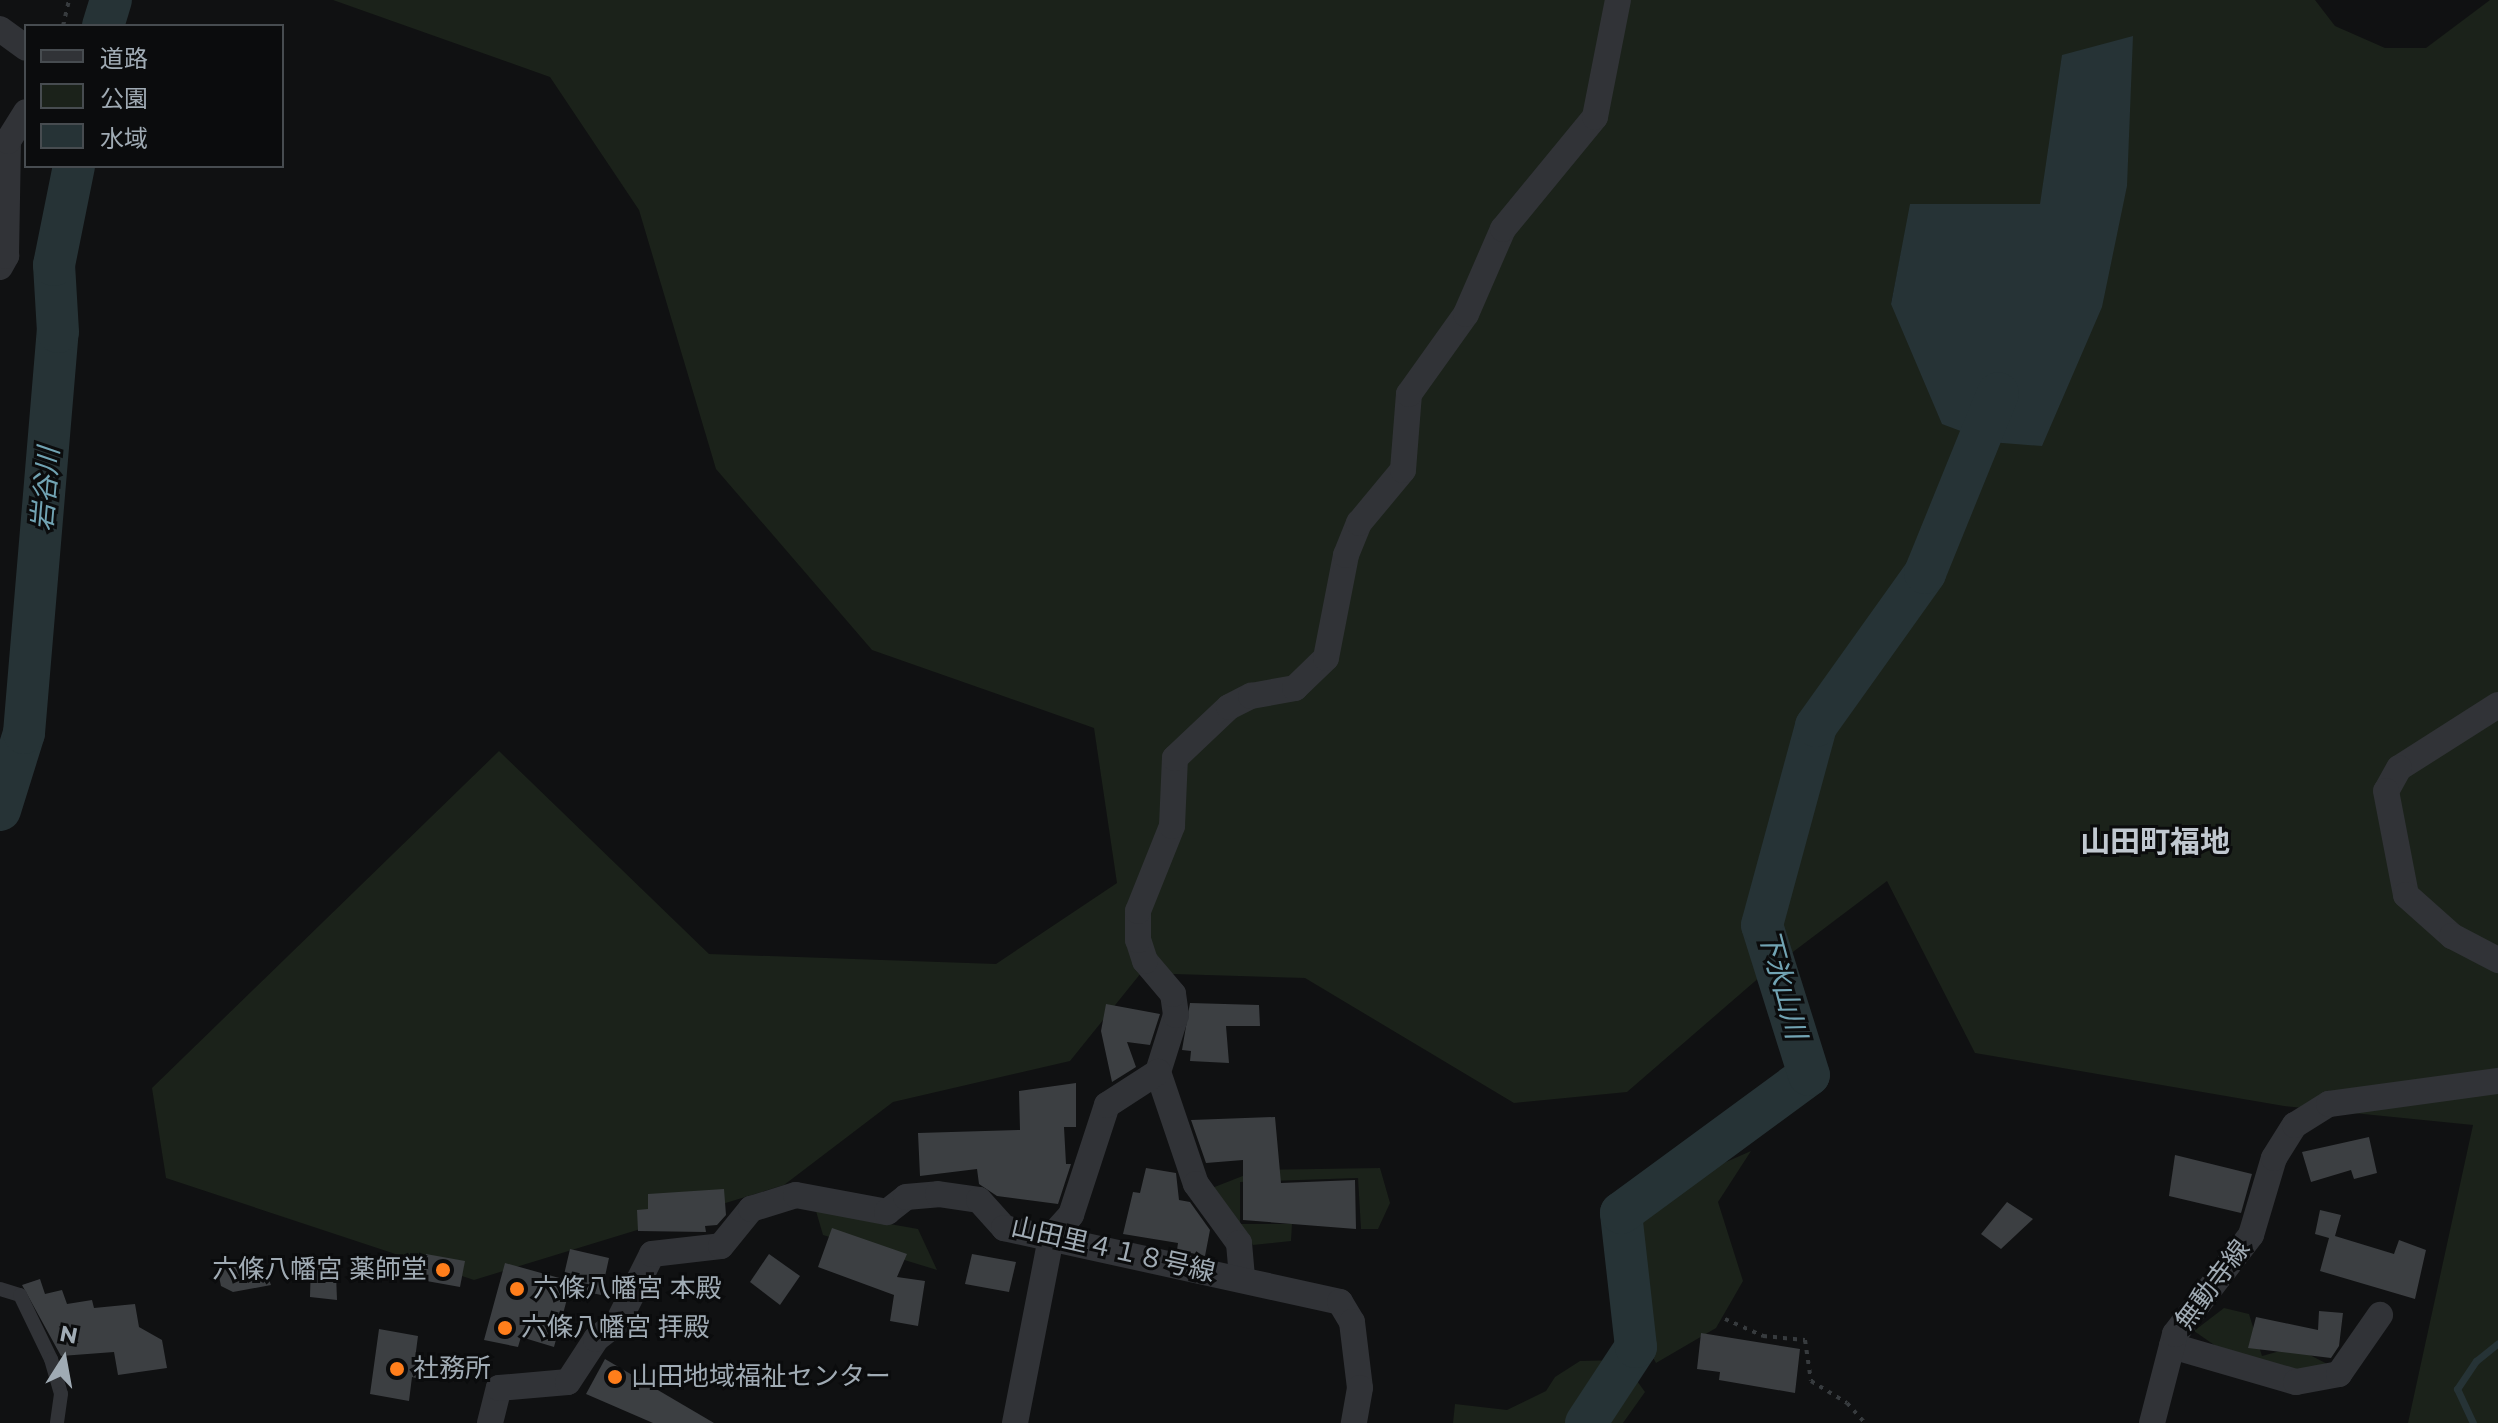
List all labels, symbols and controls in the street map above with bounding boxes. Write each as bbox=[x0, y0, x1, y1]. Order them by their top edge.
legend bbox=[24, 24, 284, 168]
text: 道路 bbox=[100, 44, 148, 73]
text: 公園 bbox=[100, 84, 148, 113]
text: 水域 bbox=[100, 124, 148, 153]
water label: 岩谷川 bbox=[25, 446, 65, 532]
district label: 山田町福地 bbox=[2080, 824, 2230, 860]
water label: 下氷山川 bbox=[1752, 926, 1814, 1042]
street label: 山田里４１８号線 bbox=[1008, 1211, 1218, 1289]
street label: 無動寺線 bbox=[2169, 1234, 2257, 1336]
place label: 六條八幡宮 薬師堂 bbox=[212, 1254, 427, 1286]
marker: 六條八幡宮 薬師堂 bbox=[434, 1261, 452, 1279]
place label: 六條八幡宮 本殿 bbox=[533, 1273, 722, 1305]
marker: 六條八幡宮 本殿 bbox=[508, 1280, 526, 1298]
place label: 六條八幡宮 拝殿 bbox=[521, 1312, 710, 1344]
north arrow bbox=[24, 1319, 104, 1399]
marker: 六條八幡宮 拝殿 bbox=[496, 1319, 514, 1337]
text: N bbox=[57, 1320, 80, 1350]
place label: 社務所 bbox=[413, 1353, 491, 1385]
marker: 社務所 bbox=[388, 1360, 406, 1378]
place label: 山田地域福祉センター bbox=[631, 1361, 891, 1393]
marker: 山田地域福祉センター bbox=[606, 1368, 624, 1386]

